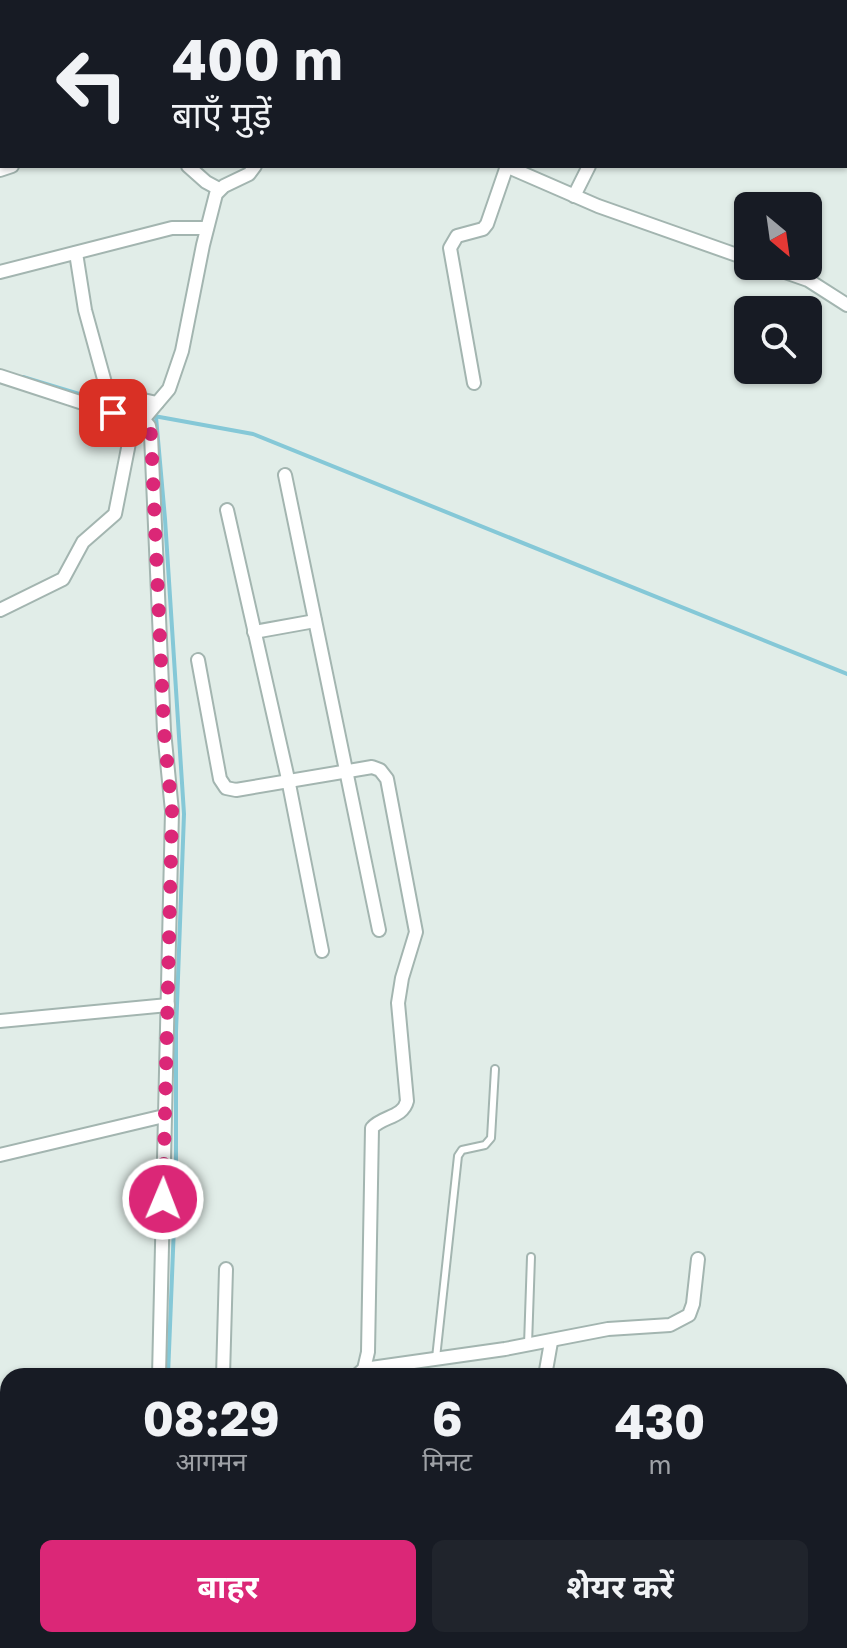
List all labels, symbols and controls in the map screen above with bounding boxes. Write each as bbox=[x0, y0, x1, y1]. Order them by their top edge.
text: 400 m bbox=[172, 25, 343, 92]
icon: left bbox=[40, 32, 144, 136]
text: बाएँ मुड़ें bbox=[172, 93, 272, 136]
north arrow bbox=[734, 192, 822, 280]
map controls bbox=[734, 192, 822, 384]
button: search bbox=[734, 296, 822, 384]
pin bbox=[79, 379, 147, 447]
icon: arrive bbox=[91, 391, 135, 435]
position arrow bbox=[121, 1157, 205, 1241]
text: 08:29 bbox=[143, 1389, 280, 1447]
text: 6 bbox=[432, 1389, 463, 1447]
text: 430 bbox=[615, 1392, 705, 1450]
text: आगमन bbox=[176, 1446, 247, 1477]
text: मिनट bbox=[422, 1446, 472, 1477]
text: m bbox=[649, 1449, 672, 1480]
button: बाहर bbox=[40, 1540, 416, 1632]
button: शेयर करें bbox=[432, 1540, 808, 1632]

